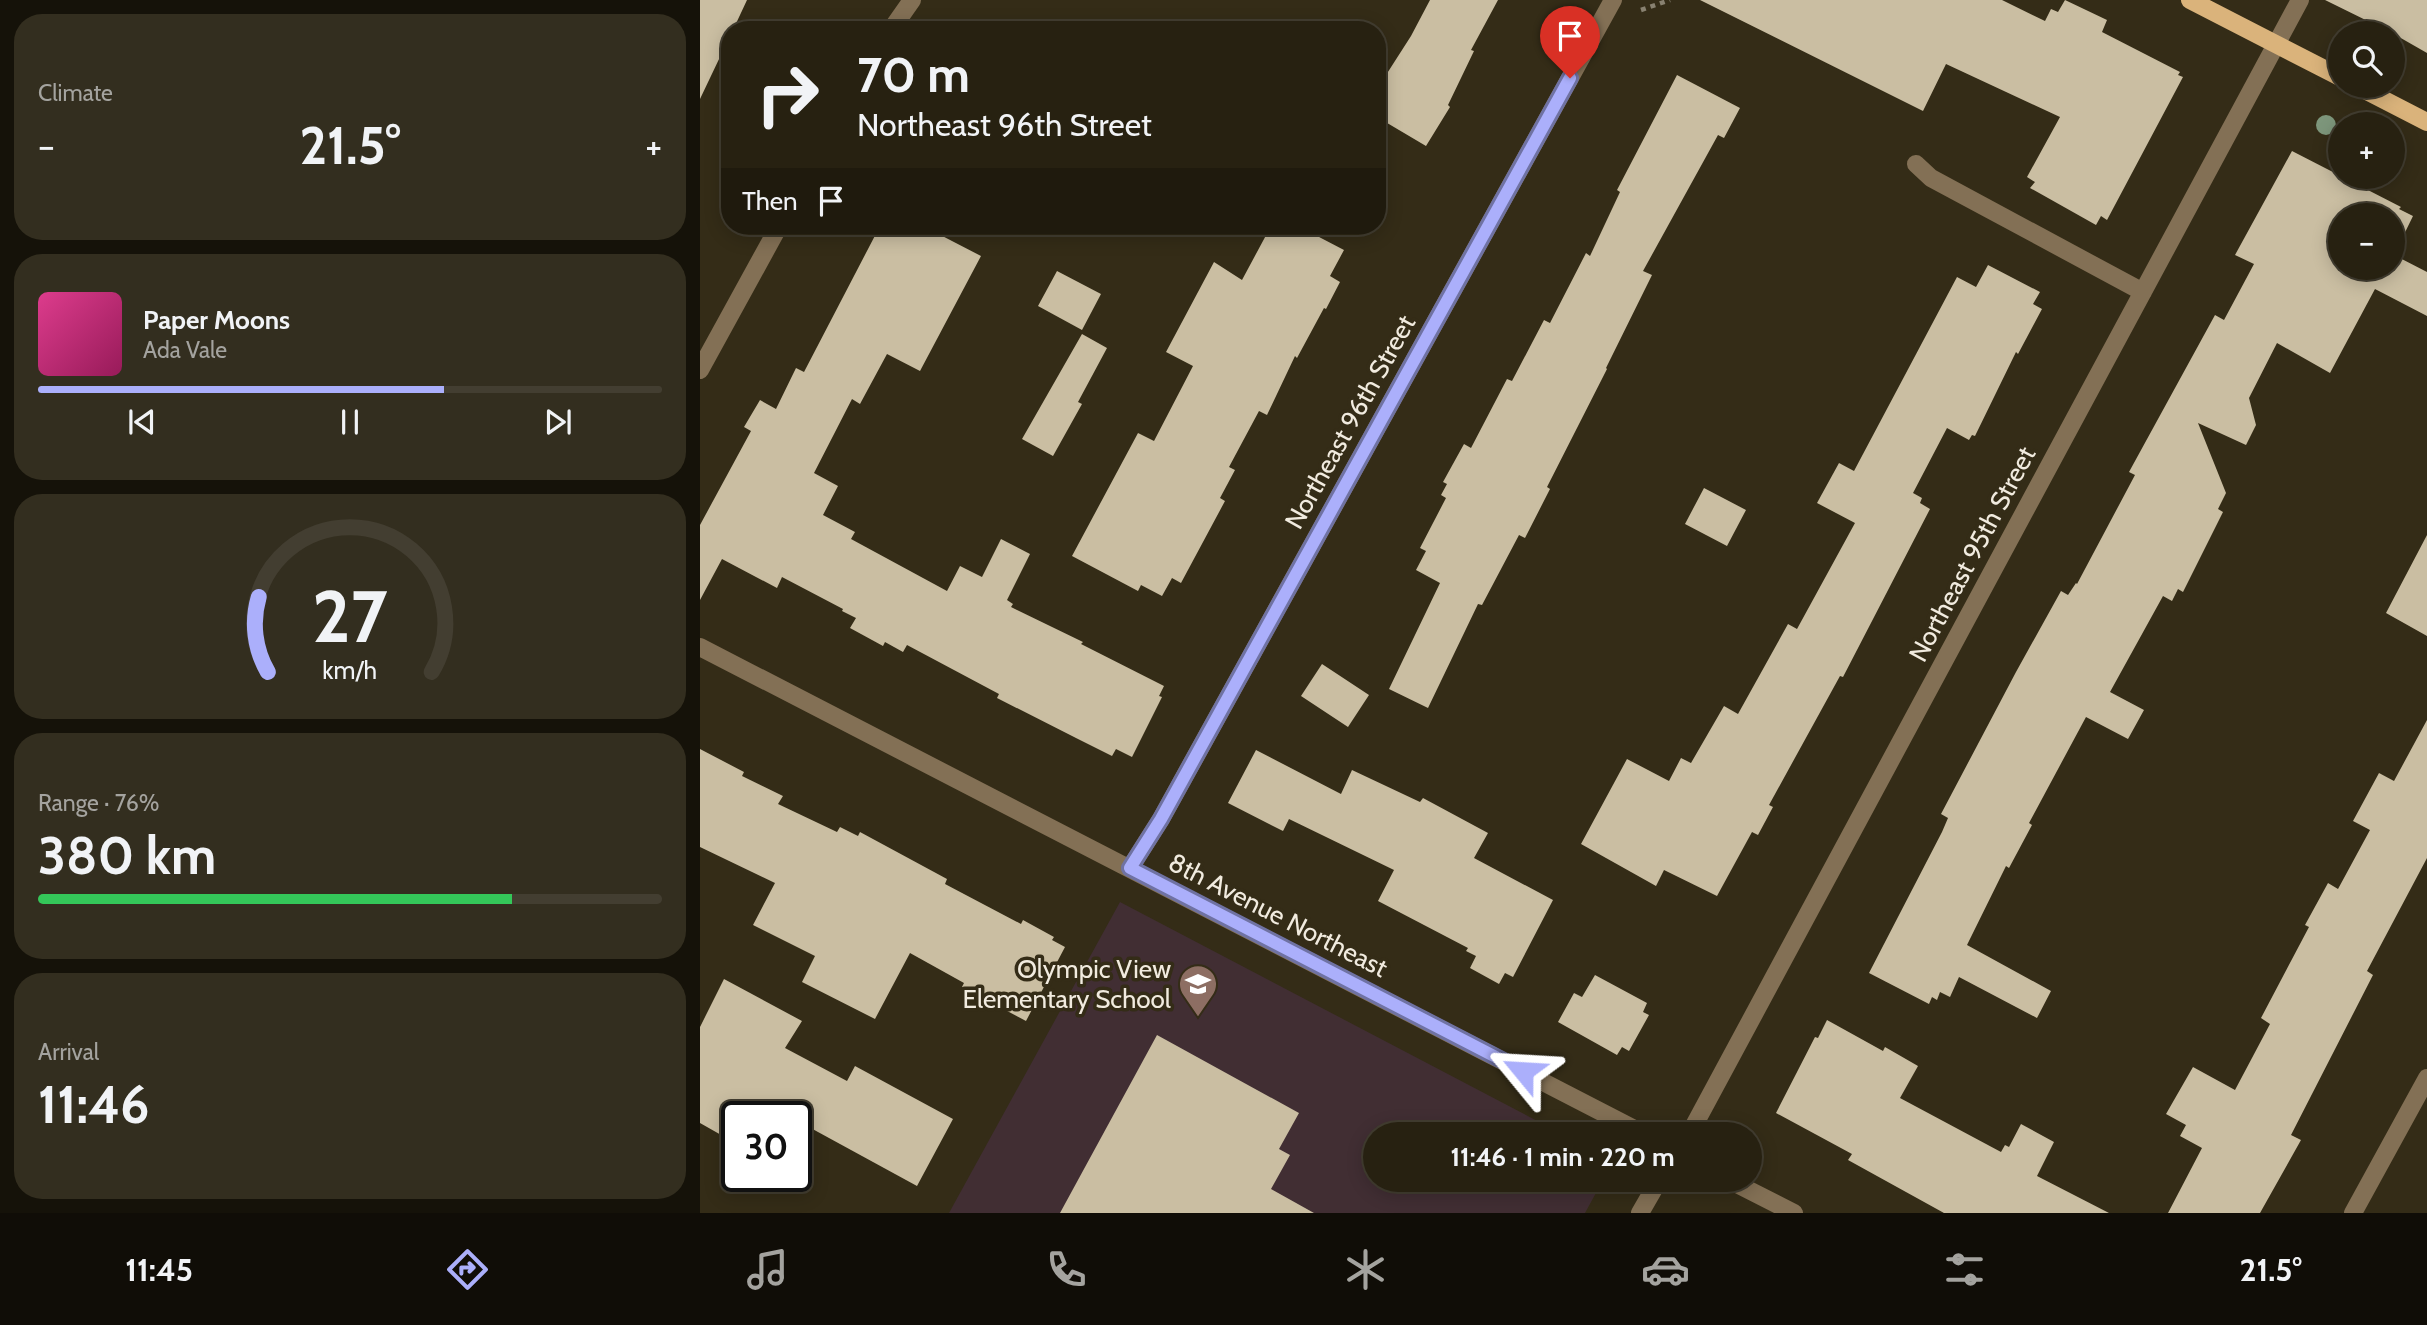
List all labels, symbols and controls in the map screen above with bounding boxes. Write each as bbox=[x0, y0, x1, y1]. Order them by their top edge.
pin bbox=[1540, 6, 1600, 78]
icon: arrive bbox=[1551, 17, 1589, 55]
map controls bbox=[2328, 21, 2405, 280]
button: search bbox=[2328, 21, 2405, 98]
text: 70 m bbox=[857, 45, 970, 104]
icon: right bbox=[742, 49, 833, 140]
text: Climate bbox=[38, 79, 113, 107]
text: Northeast 96th Street bbox=[857, 105, 1152, 144]
button: + bbox=[2328, 112, 2405, 189]
text: 21.5° bbox=[299, 114, 401, 177]
text: − bbox=[38, 122, 55, 169]
text: + bbox=[645, 122, 662, 169]
icon: arrive bbox=[812, 182, 850, 220]
text: Then bbox=[742, 185, 798, 217]
button: − bbox=[2328, 203, 2405, 280]
text: Paper Moons bbox=[143, 304, 290, 336]
street label: Northeast 96th Street bbox=[1278, 309, 1422, 535]
text: Ada Vale bbox=[143, 336, 227, 364]
icon: previous bbox=[123, 403, 161, 441]
icon: pause bbox=[331, 403, 369, 441]
icon: next bbox=[539, 403, 577, 441]
street label: Northeast 95th Street bbox=[1902, 441, 2042, 667]
text: 27 bbox=[312, 573, 388, 661]
text: km/h bbox=[323, 655, 377, 685]
text: Range · 76% bbox=[38, 789, 159, 817]
text: 380 km bbox=[38, 824, 216, 887]
street label: 8th Avenue Northeast bbox=[1163, 846, 1393, 984]
place label: Olympic View Elementary School bbox=[963, 953, 1171, 1015]
school or university icon: Olympic View Elementary School bbox=[1177, 963, 1219, 1018]
position arrow bbox=[1486, 1034, 1560, 1108]
text: Arrival bbox=[38, 1038, 99, 1066]
text: 11:46 bbox=[38, 1073, 149, 1136]
speed limit sign: 30 bbox=[721, 1101, 812, 1192]
text: 11:46 · 1 min · 220 m bbox=[1450, 1141, 1675, 1173]
icon: directions bbox=[443, 1245, 492, 1294]
icon: music bbox=[743, 1245, 792, 1294]
icon: phone bbox=[1042, 1245, 1091, 1294]
icon: climate bbox=[1341, 1245, 1390, 1294]
icon: car bbox=[1641, 1245, 1690, 1294]
icon: filters bbox=[1940, 1245, 1989, 1294]
text: 11:45 bbox=[125, 1250, 193, 1289]
text: 21.5° bbox=[2239, 1250, 2302, 1289]

